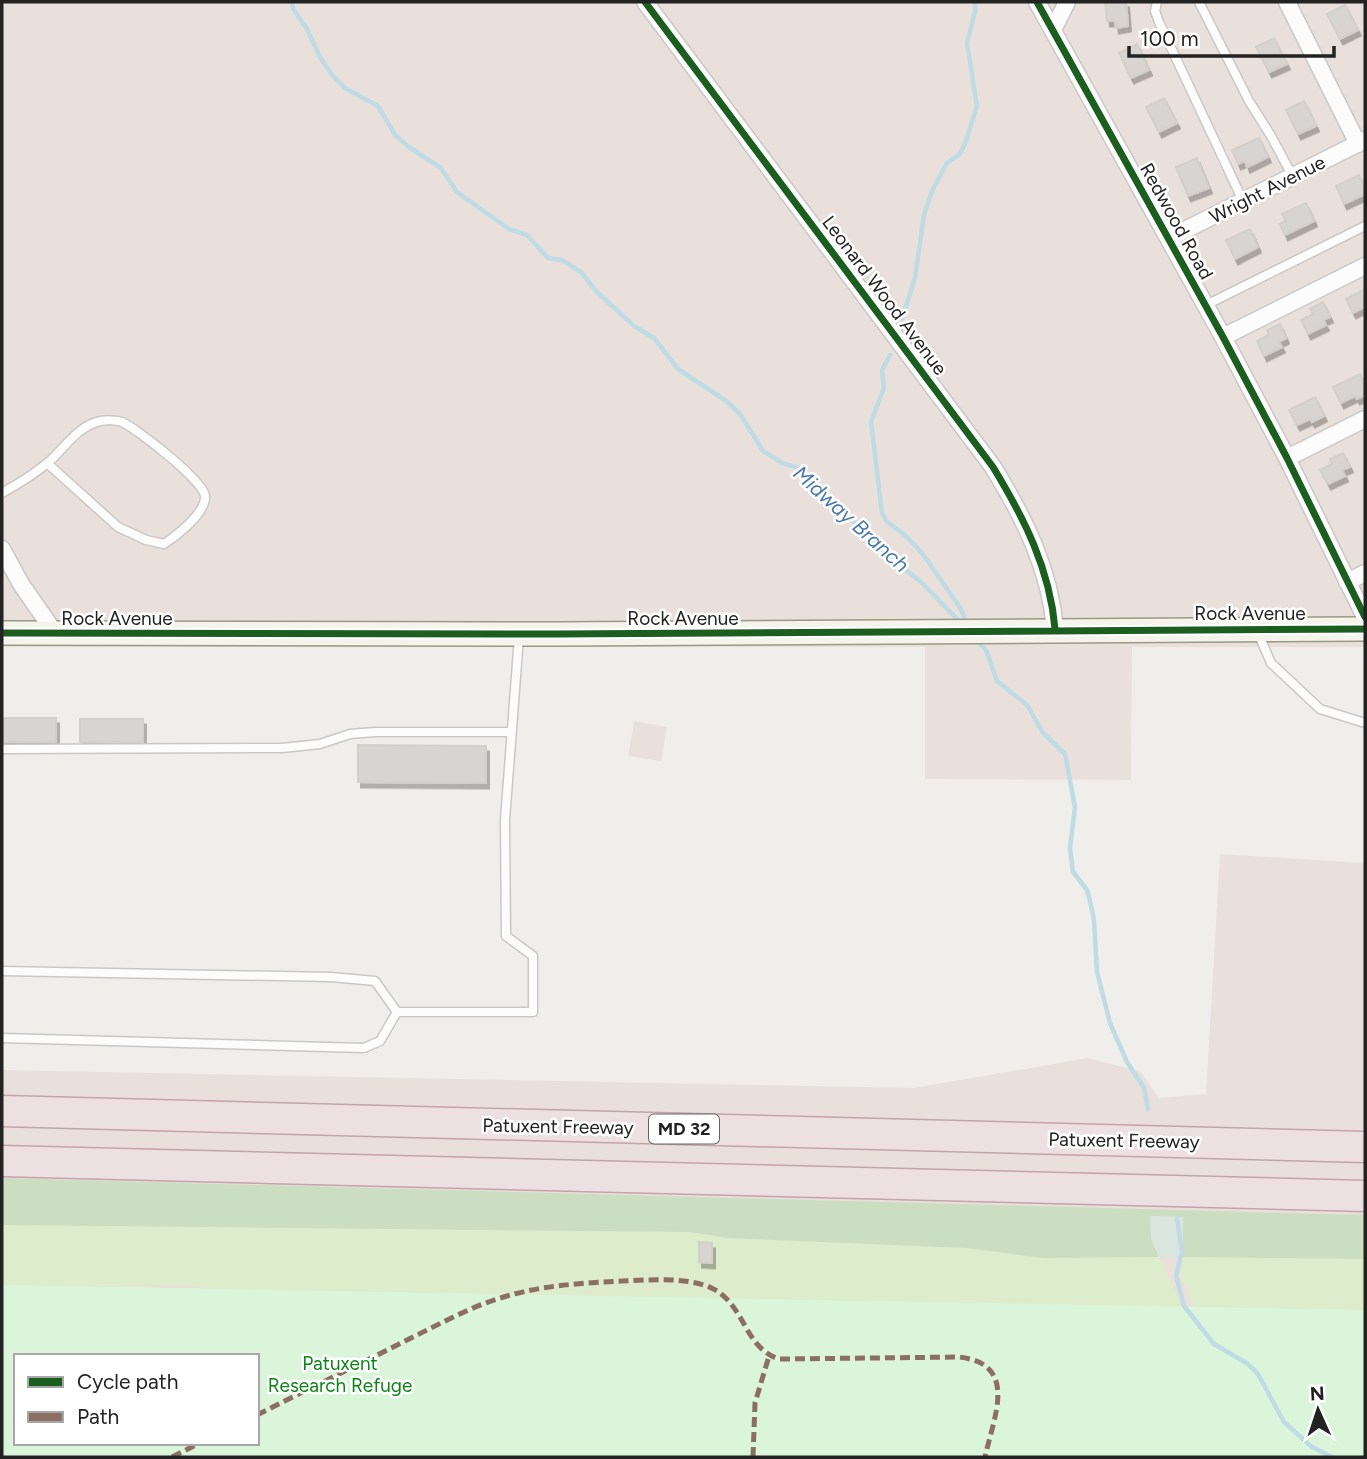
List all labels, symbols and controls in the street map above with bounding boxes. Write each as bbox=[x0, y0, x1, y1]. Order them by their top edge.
scale bar bbox=[1129, 14, 1334, 58]
text: 100 m bbox=[1140, 26, 1199, 51]
street label: Wright Avenue bbox=[1205, 150, 1329, 228]
street label: Redwood Road bbox=[1135, 159, 1218, 284]
street label: Leonard Wood Avenue bbox=[817, 211, 952, 379]
water label: Midway Branch bbox=[788, 460, 914, 577]
street label: Rock Avenue bbox=[1194, 602, 1306, 625]
street label: Rock Avenue bbox=[61, 607, 173, 630]
street label: Rock Avenue bbox=[627, 607, 739, 630]
street label: Patuxent Freeway bbox=[482, 1114, 634, 1139]
road number: MD 32 bbox=[649, 1114, 719, 1144]
street label: Patuxent Freeway bbox=[1048, 1128, 1200, 1153]
park label: Patuxent Research Refuge bbox=[268, 1352, 412, 1397]
legend bbox=[14, 1354, 259, 1445]
text: Cycle path bbox=[77, 1369, 178, 1394]
north arrow bbox=[1283, 1375, 1353, 1445]
text: N bbox=[1309, 1382, 1325, 1405]
text: Path bbox=[77, 1404, 119, 1429]

